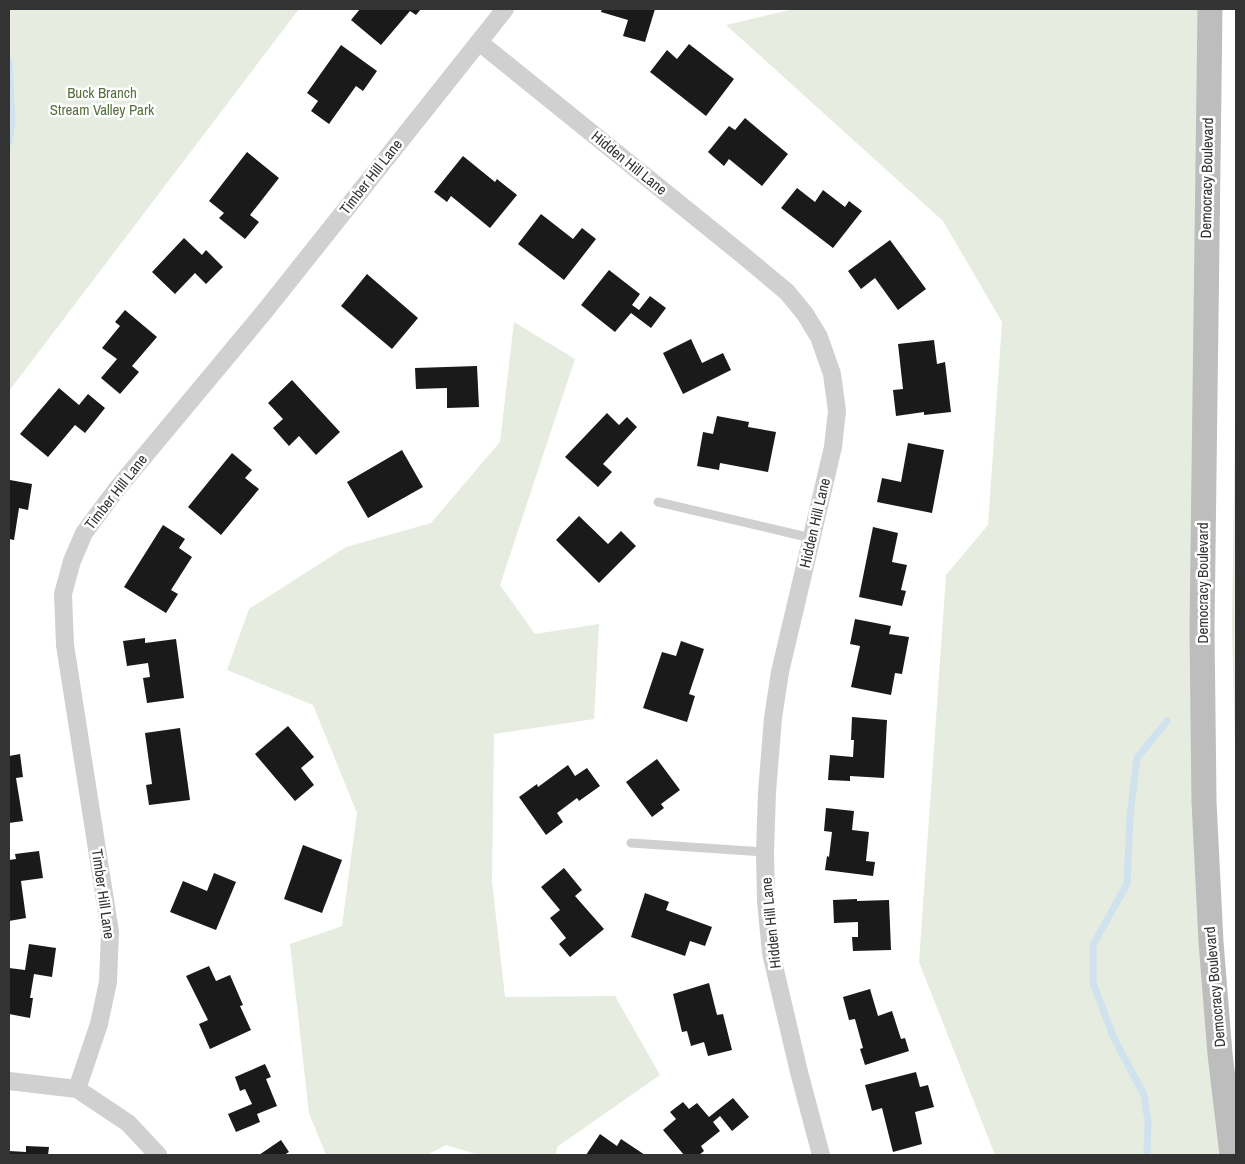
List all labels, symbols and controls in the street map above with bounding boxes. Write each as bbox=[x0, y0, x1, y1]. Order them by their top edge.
park label: Buck Branch Stream Valley Park bbox=[50, 82, 155, 120]
street label: Democracy Boulevard bbox=[1195, 117, 1218, 239]
street label: Hidden Hill Lane bbox=[587, 126, 672, 200]
street label: Timber Hill Lane bbox=[334, 134, 407, 219]
street label: Timber Hill Lane bbox=[79, 449, 152, 534]
street label: Hidden Hill Lane bbox=[794, 476, 835, 570]
street label: Democracy Boulevard bbox=[1192, 523, 1213, 644]
street label: Timber Hill Lane bbox=[87, 848, 120, 940]
street label: Hidden Hill Lane bbox=[755, 876, 786, 970]
street label: Democracy Boulevard bbox=[1199, 926, 1230, 1048]

